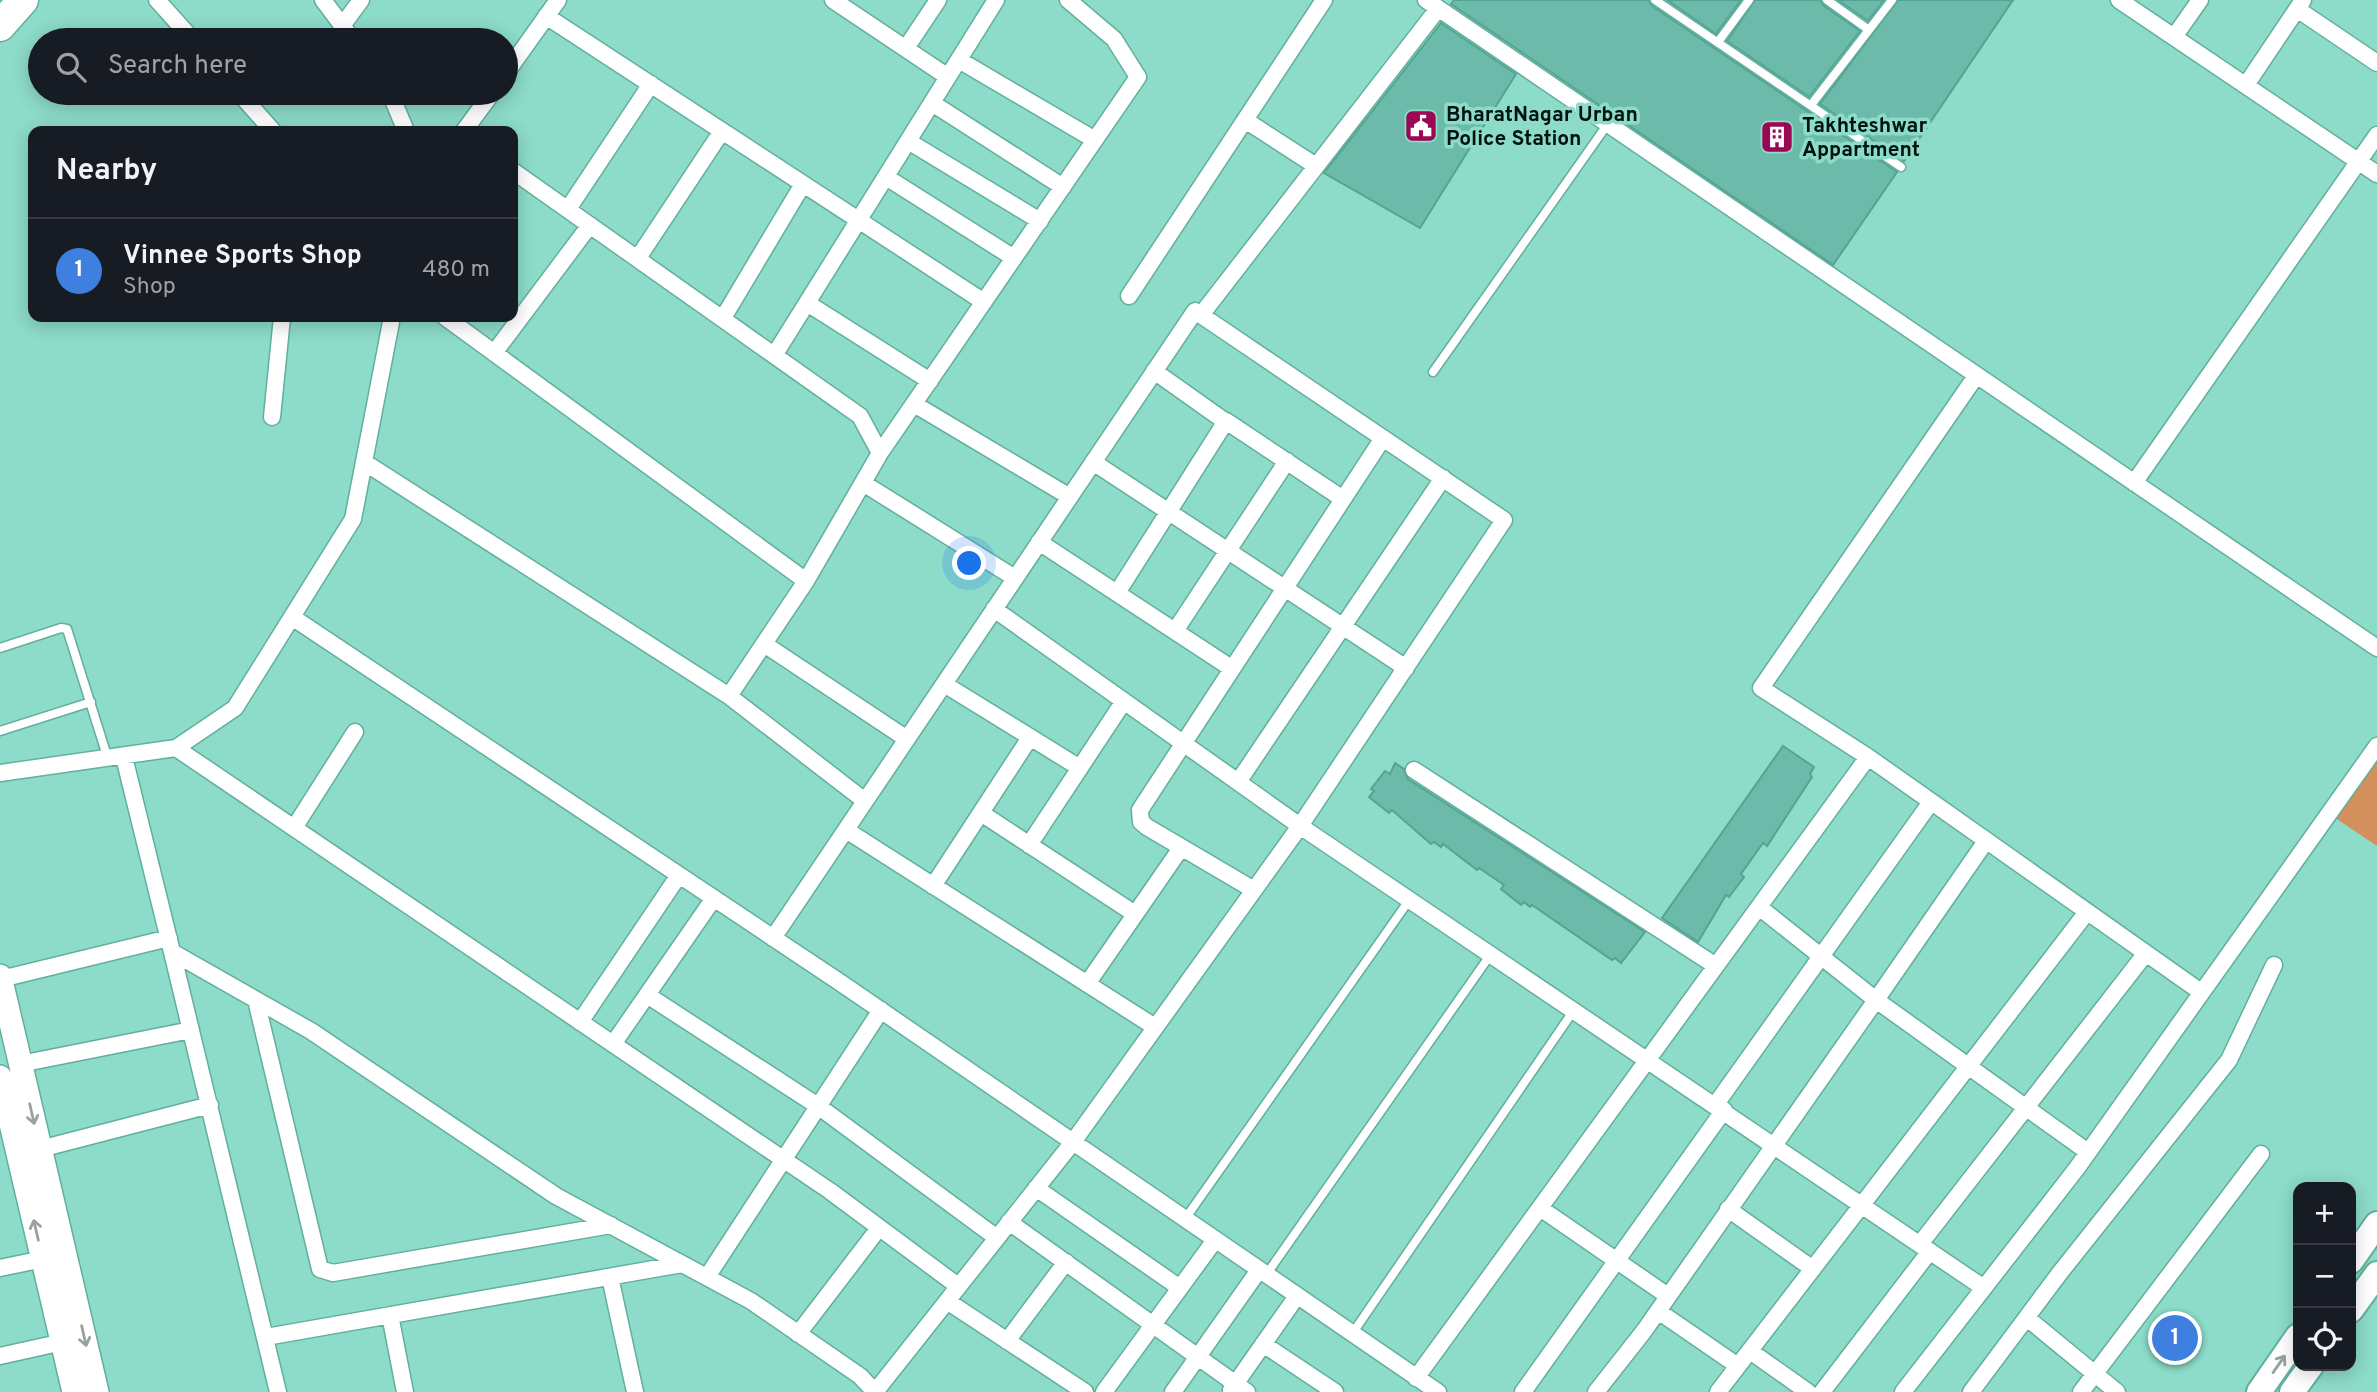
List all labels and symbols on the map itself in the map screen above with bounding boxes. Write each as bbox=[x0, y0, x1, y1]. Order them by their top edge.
place label: BharatNagar Urban Police Station bbox=[1446, 102, 1638, 153]
public building icon: BharatNagar Urban Police Station bbox=[1402, 107, 1440, 145]
place label: Takhteshwar Appartment bbox=[1802, 113, 1927, 164]
building icon: Takhteshwar Appartment bbox=[1758, 118, 1796, 156]
your location bbox=[952, 546, 986, 580]
one-way arrow bbox=[26, 1102, 39, 1125]
one-way arrow bbox=[29, 1219, 42, 1242]
pin: 1 bbox=[2152, 1312, 2198, 1364]
one-way arrow bbox=[78, 1324, 91, 1347]
one-way arrow bbox=[2272, 1355, 2286, 1374]

